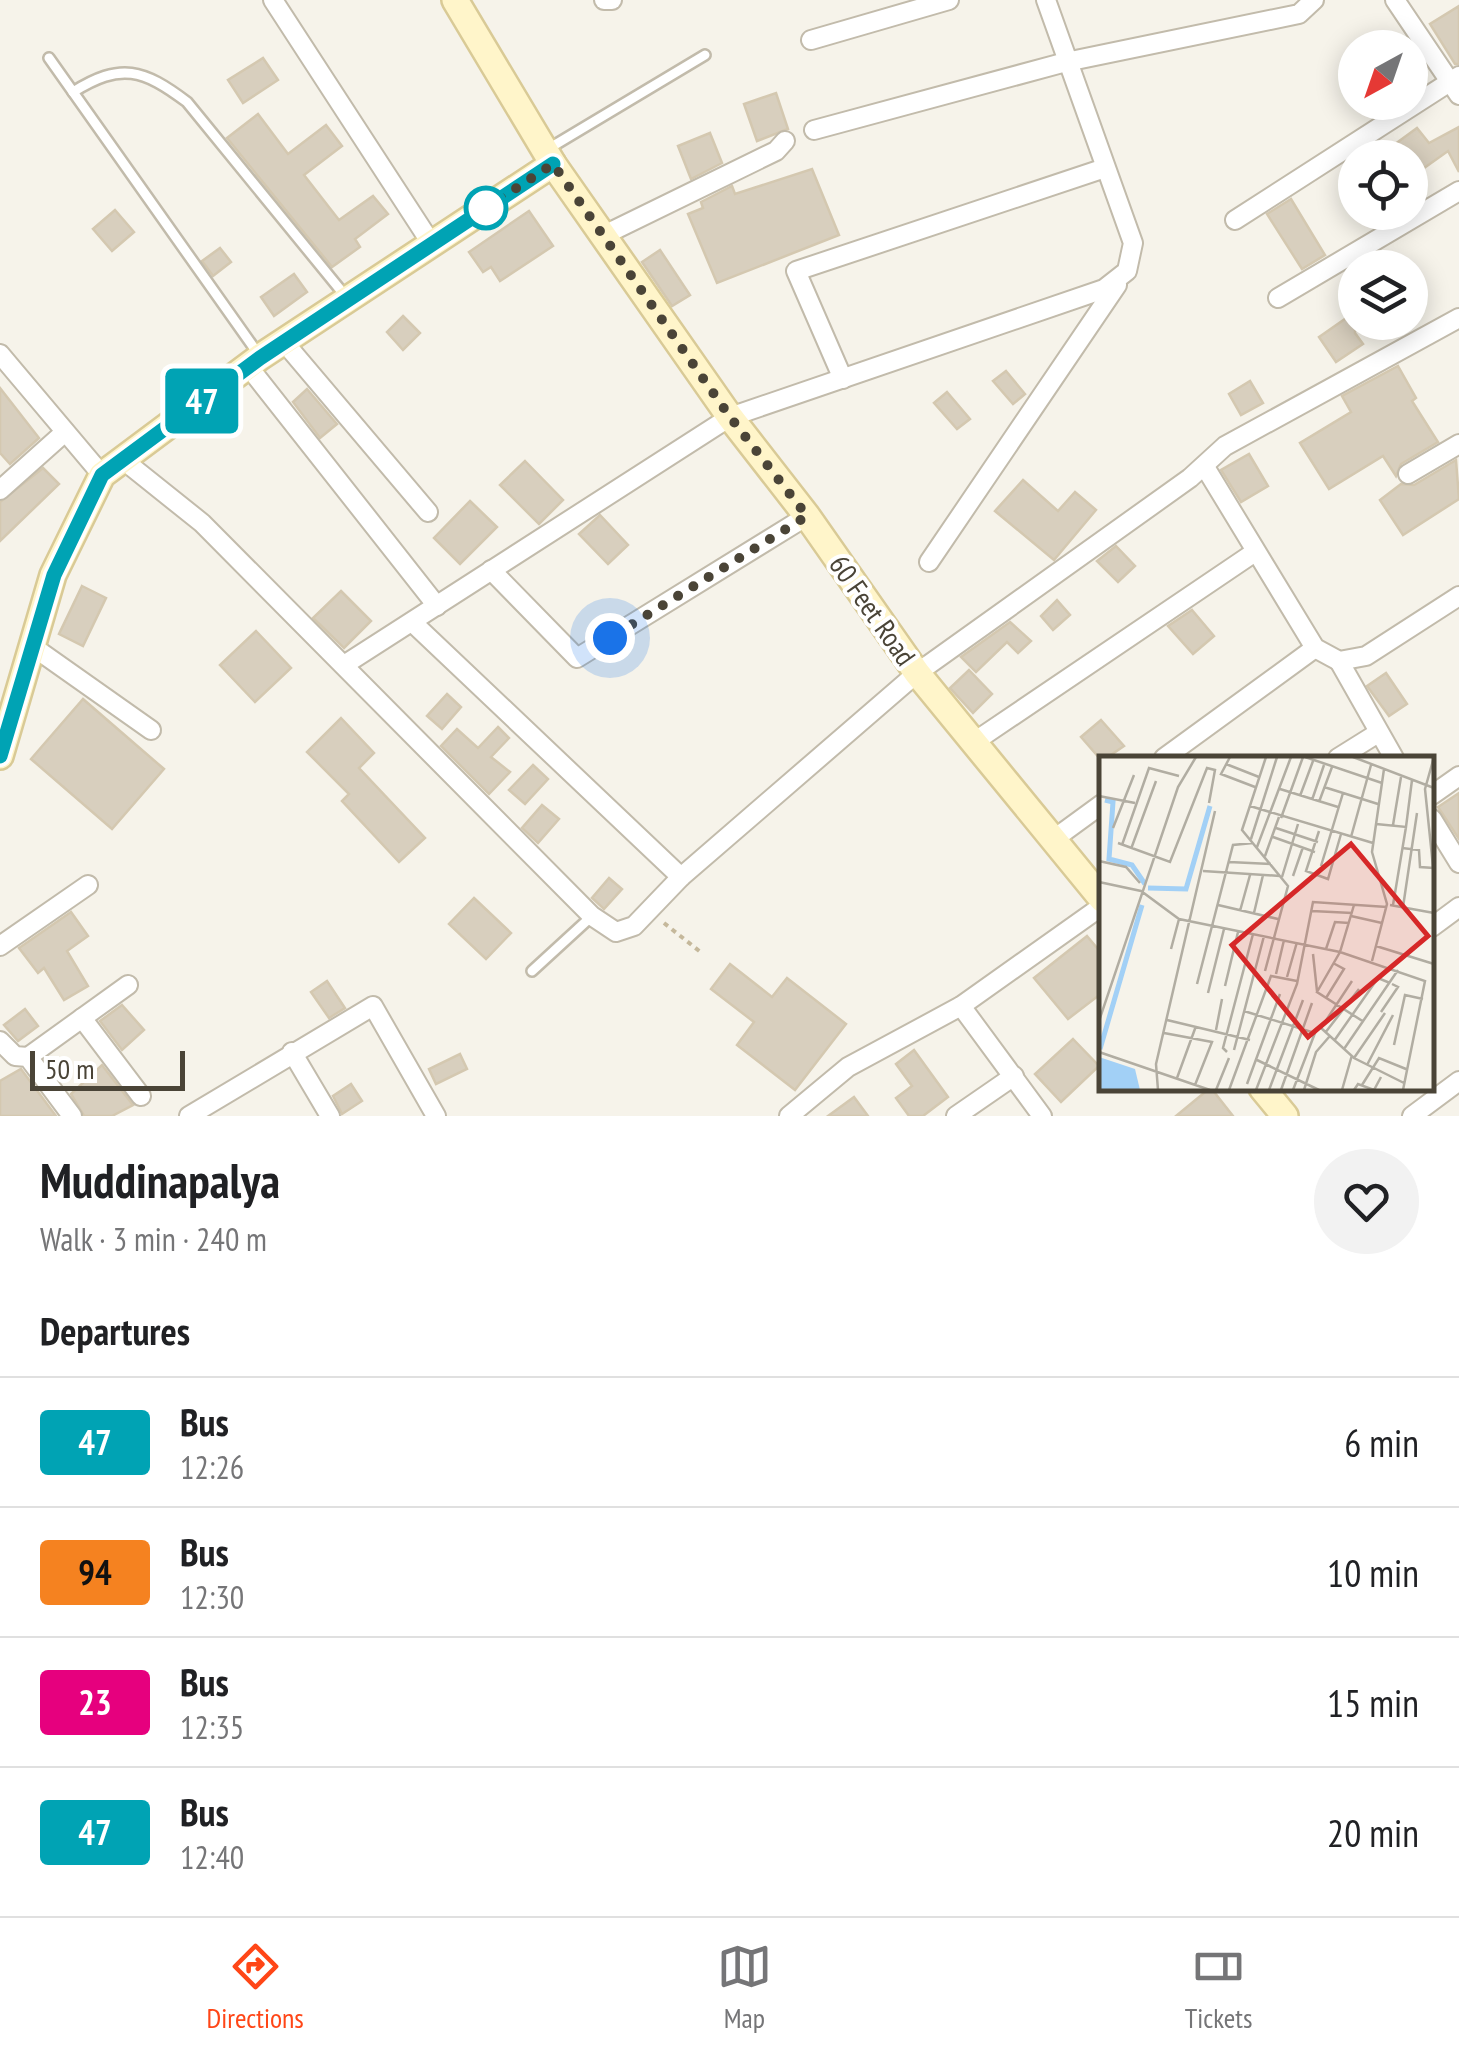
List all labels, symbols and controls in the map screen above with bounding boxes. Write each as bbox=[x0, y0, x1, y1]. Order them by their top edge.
north arrow bbox=[1338, 30, 1428, 120]
map controls bbox=[1338, 30, 1428, 340]
button: locate bbox=[1338, 140, 1428, 230]
unlabelled marker bbox=[465, 187, 507, 229]
button: layers bbox=[1338, 250, 1428, 340]
line badge: 47 bbox=[157, 368, 247, 434]
text: 47 bbox=[185, 378, 219, 424]
street label: 60 Feet Road bbox=[821, 547, 925, 673]
your location bbox=[585, 613, 635, 663]
inset map bbox=[1099, 756, 1434, 1091]
scale bar bbox=[30, 1046, 185, 1090]
text: 50 m bbox=[45, 1050, 94, 1087]
text: Muddinapalya bbox=[40, 1149, 280, 1211]
button: heart bbox=[1314, 1149, 1419, 1254]
text: Walk · 3 min · 240 m bbox=[40, 1218, 267, 1260]
text: Departures bbox=[40, 1306, 190, 1355]
text: Bus bbox=[180, 1397, 229, 1446]
text: 6 min bbox=[1344, 1418, 1419, 1467]
text: 47 bbox=[78, 1419, 112, 1465]
text: 12:26 bbox=[180, 1446, 244, 1488]
text: Bus bbox=[180, 1527, 229, 1576]
text: 10 min bbox=[1327, 1548, 1419, 1597]
text: 94 bbox=[78, 1549, 112, 1595]
text: 12:30 bbox=[180, 1576, 244, 1618]
text: Bus bbox=[180, 1657, 229, 1706]
text: 15 min bbox=[1327, 1678, 1419, 1727]
text: 23 bbox=[78, 1679, 112, 1725]
text: 12:35 bbox=[180, 1706, 244, 1748]
text: Bus bbox=[180, 1787, 229, 1836]
text: 20 min bbox=[1327, 1808, 1419, 1857]
text: 47 bbox=[78, 1809, 112, 1855]
text: 12:40 bbox=[180, 1836, 244, 1878]
tab: Directions bbox=[206, 1939, 304, 2036]
tab: Map bbox=[717, 1939, 772, 2036]
tab: Tickets bbox=[1185, 1939, 1253, 2036]

